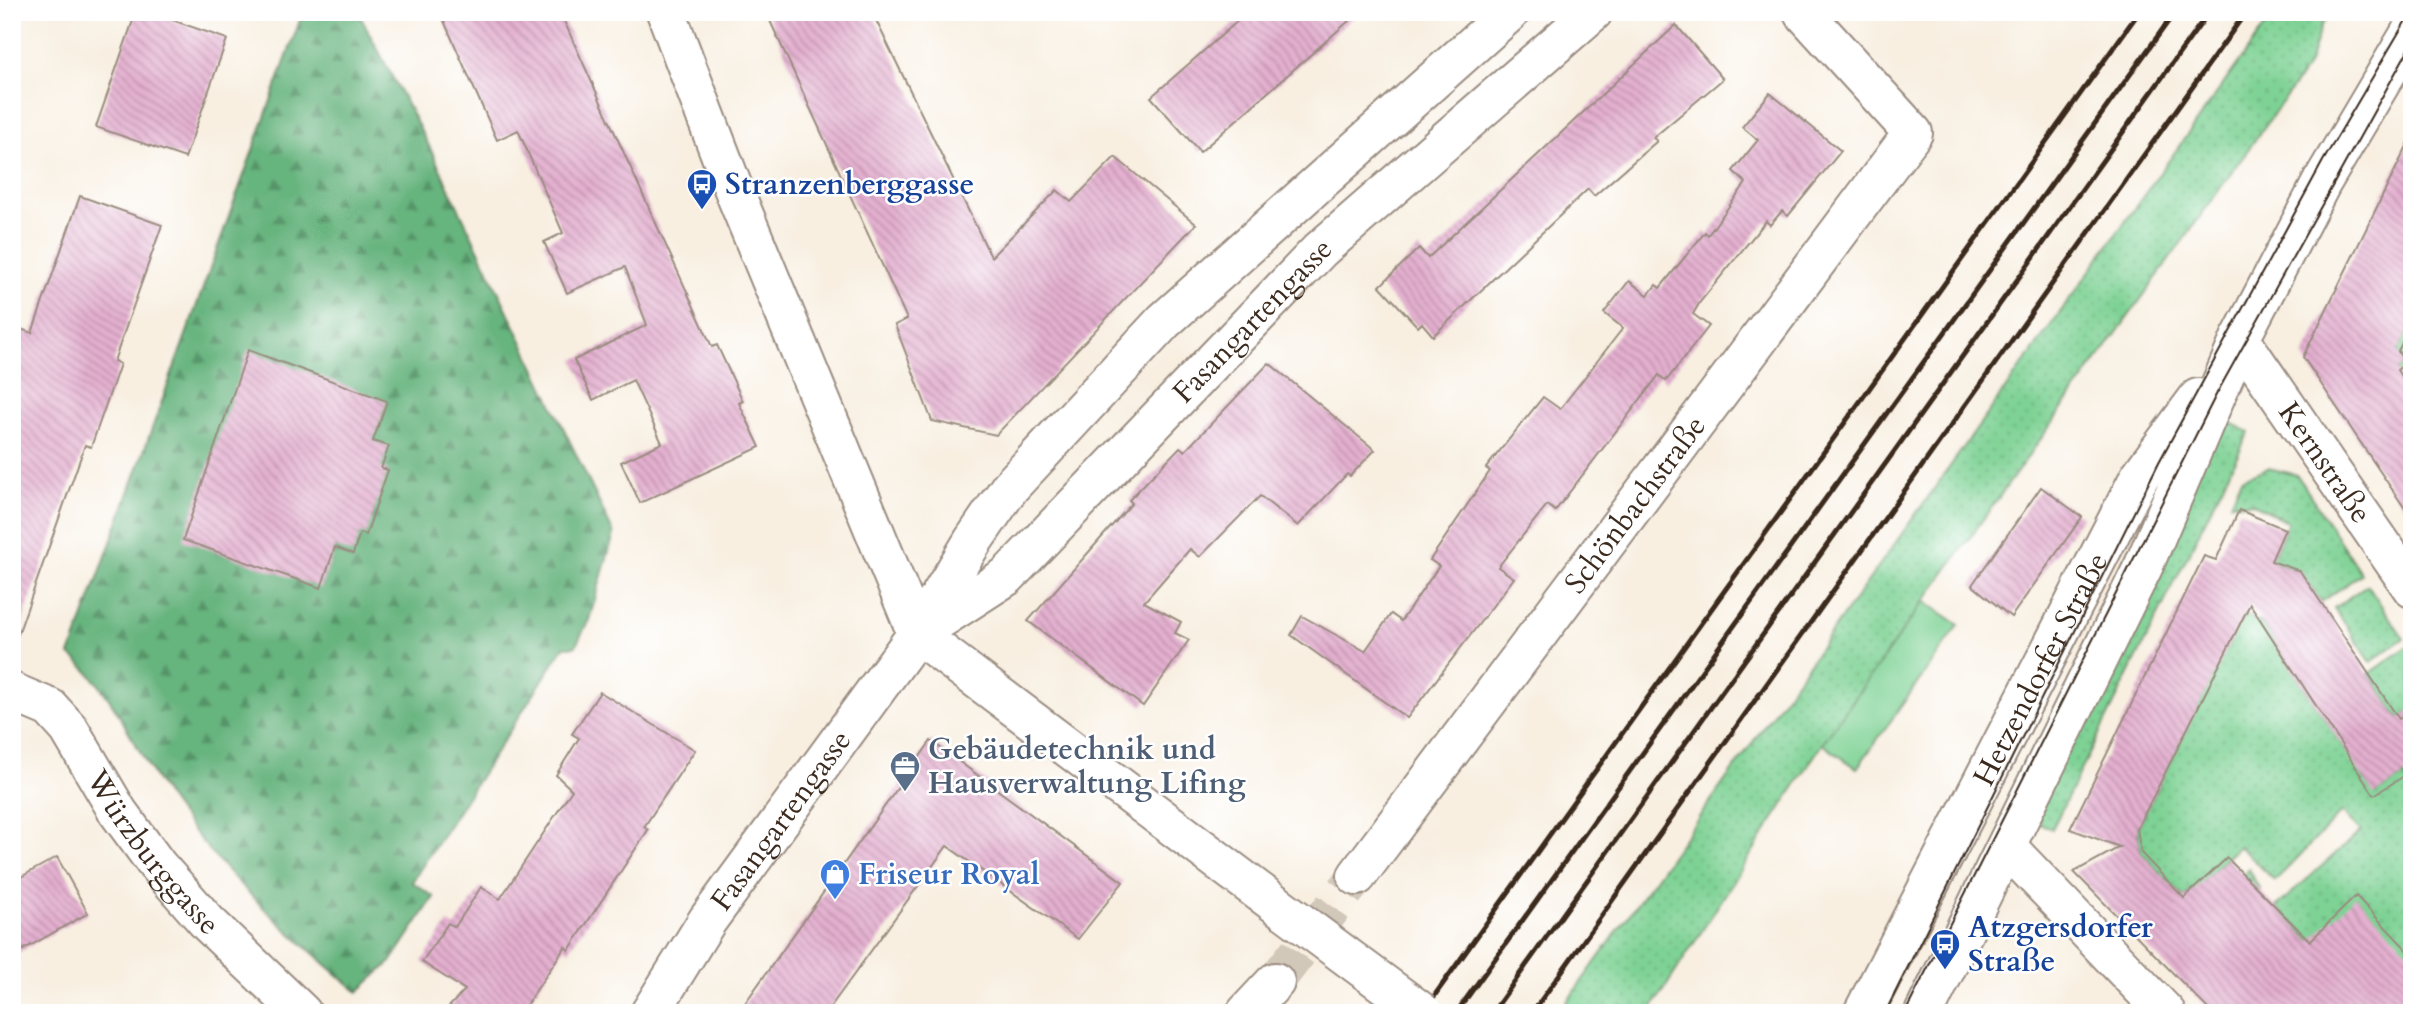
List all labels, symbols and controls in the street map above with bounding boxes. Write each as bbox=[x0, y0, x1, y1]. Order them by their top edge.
place label: Stranzenberggasse bbox=[725, 164, 974, 205]
bus stop icon: Stranzenberggasse bbox=[685, 167, 719, 211]
street label: Fasangartengasse bbox=[1163, 228, 1341, 412]
street label: Kernstraße bbox=[2269, 394, 2382, 531]
street label: Schönbachstraße bbox=[1555, 407, 1715, 602]
street label: Hetzendorfer Straße bbox=[1963, 545, 2118, 793]
street label: Fasangartengasse bbox=[701, 722, 861, 919]
place label: Gebäudetechnik und Hausverwaltung Lifing bbox=[928, 729, 1246, 804]
office icon: Gebäudetechnik und Hausverwaltung Lifing bbox=[888, 749, 922, 793]
street label: Würzburggasse bbox=[77, 761, 229, 944]
place label: Friseur Royal bbox=[858, 854, 1040, 895]
shop icon: Friseur Royal bbox=[818, 857, 852, 901]
place label: Atzgersdorfer Straße bbox=[1968, 907, 2154, 982]
bus stop icon: Atzgersdorfer Straße bbox=[1928, 927, 1962, 971]

